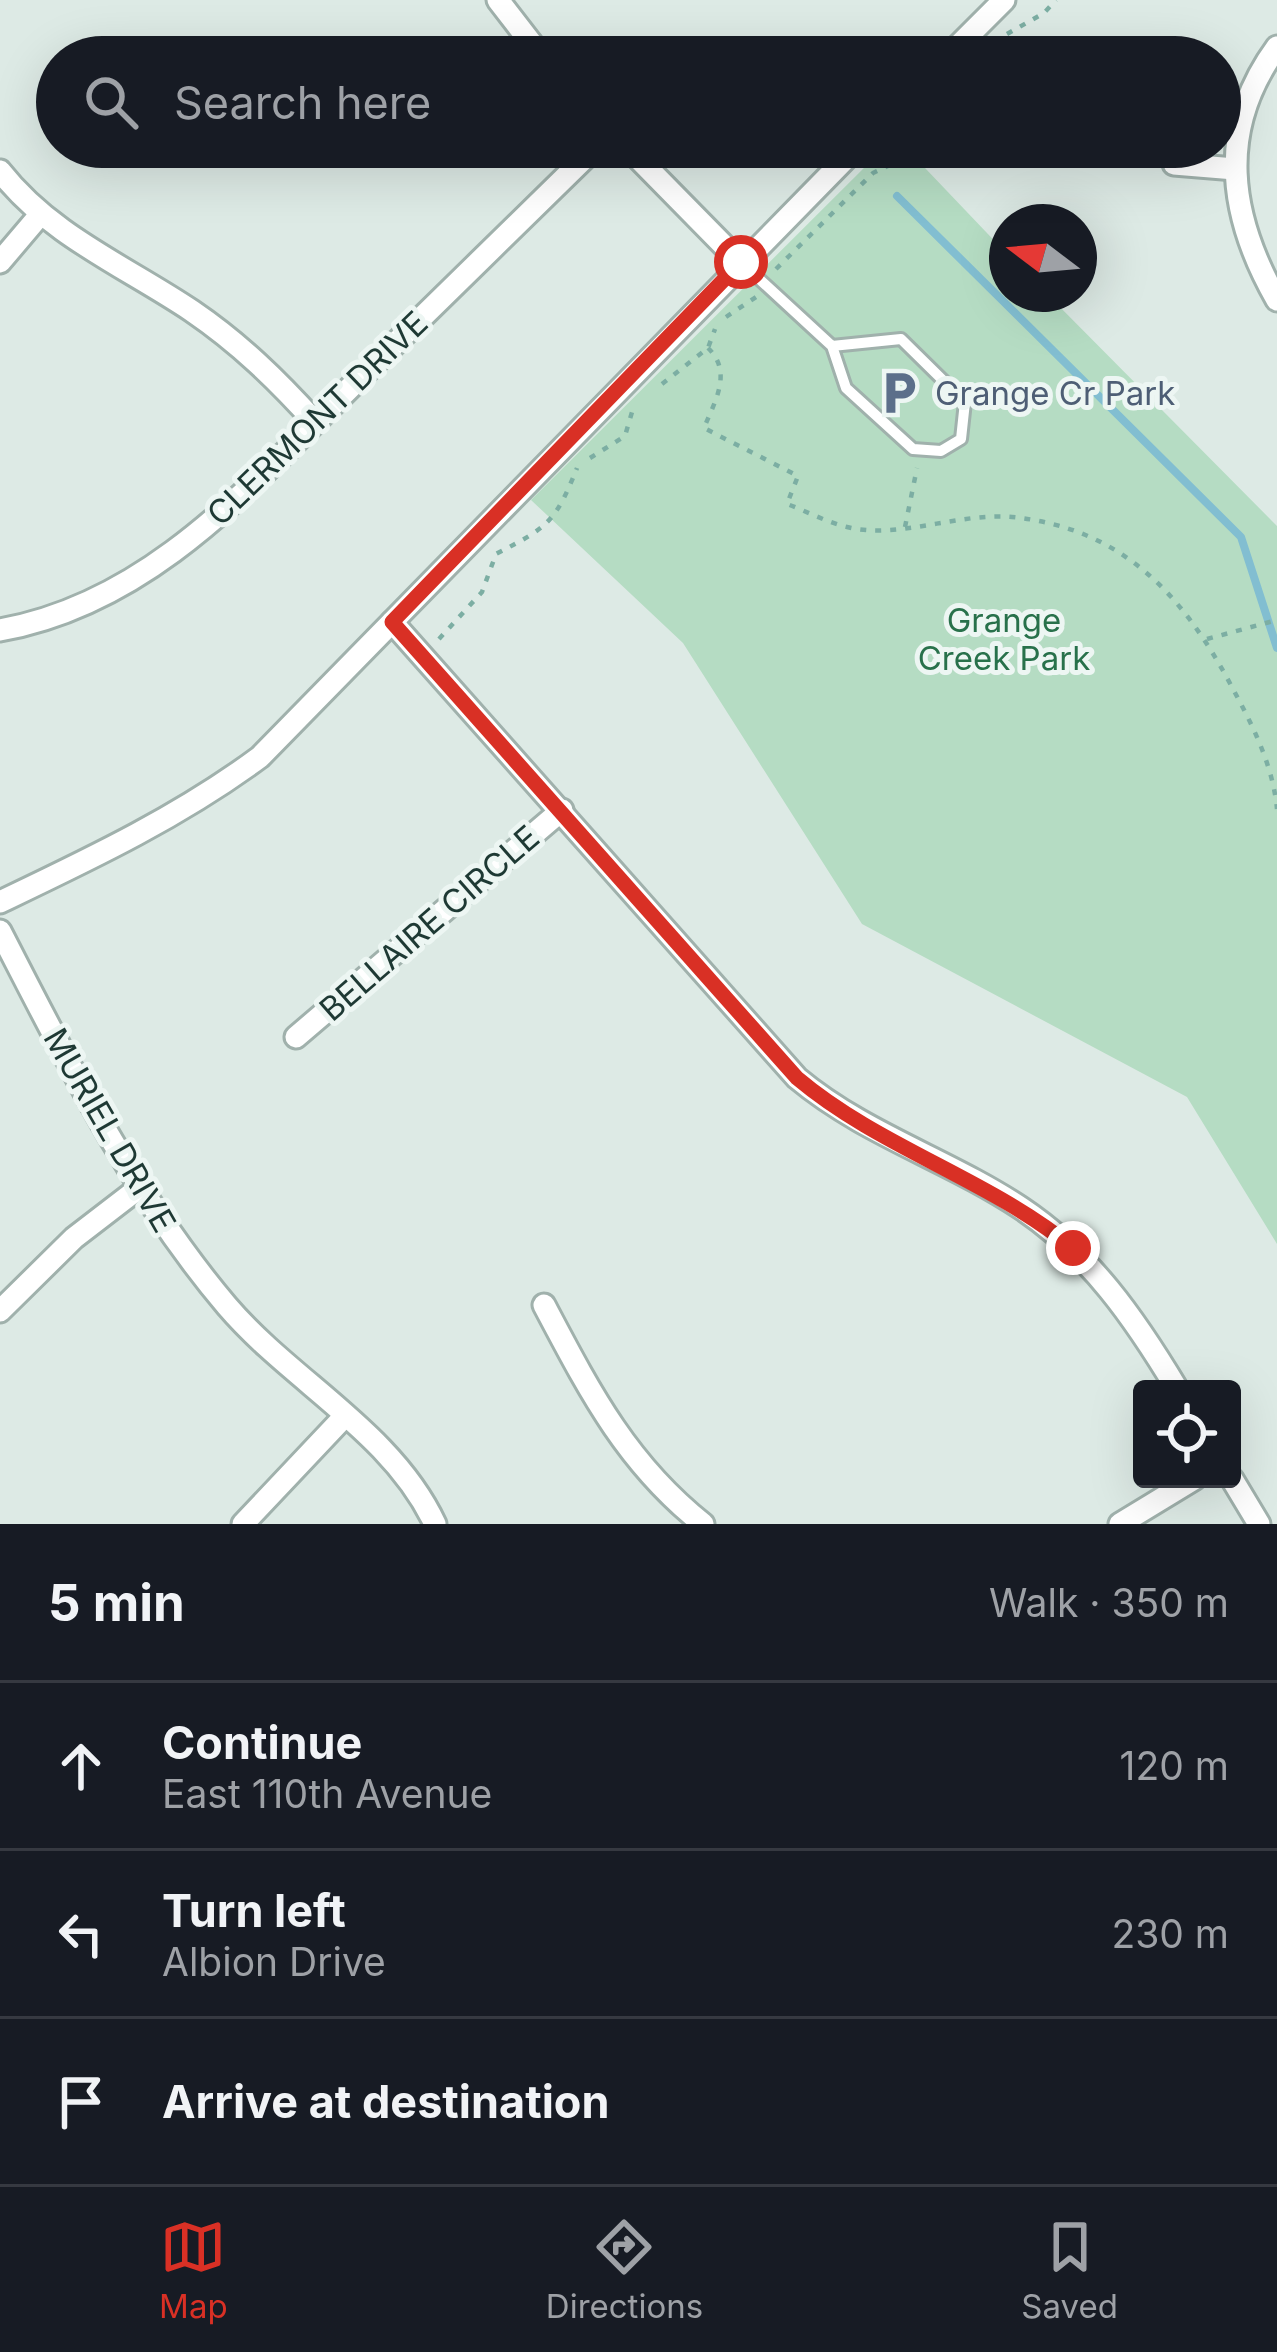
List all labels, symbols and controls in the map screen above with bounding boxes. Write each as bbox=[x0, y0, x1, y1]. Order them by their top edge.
search box bbox=[36, 36, 1241, 168]
icon: search bbox=[78, 69, 144, 135]
text: Search here bbox=[174, 75, 431, 130]
north arrow bbox=[989, 204, 1097, 312]
route start bbox=[714, 235, 768, 289]
street label: CLERMONT DRIVE bbox=[198, 303, 436, 533]
parking icon: Grange Cr Park bbox=[874, 368, 924, 418]
place label: Grange Cr Park bbox=[935, 373, 1175, 413]
park label: Grange Creek Park bbox=[918, 600, 1090, 678]
street label: BELLAIRE CIRCLE bbox=[311, 817, 547, 1029]
street label: MURIEL DRIVE bbox=[35, 1021, 185, 1239]
route end bbox=[1046, 1221, 1100, 1275]
map controls bbox=[1133, 1380, 1241, 1488]
button: locate bbox=[1133, 1380, 1241, 1488]
text: 5 min bbox=[48, 1572, 185, 1633]
text: Walk · 350 m bbox=[989, 1579, 1229, 1626]
text: Continue bbox=[162, 1715, 362, 1770]
icon: ahead bbox=[48, 1733, 114, 1799]
text: 120 m bbox=[1120, 1742, 1229, 1789]
text: East 110th Avenue bbox=[162, 1770, 492, 1817]
text: Turn left bbox=[162, 1883, 346, 1938]
icon: left bbox=[48, 1901, 114, 1967]
text: 230 m bbox=[1111, 1910, 1229, 1957]
text: Albion Drive bbox=[162, 1938, 386, 1985]
icon: arrive bbox=[48, 2069, 114, 2135]
text: Arrive at destination bbox=[162, 2074, 609, 2129]
tab: Map bbox=[159, 2214, 228, 2326]
tab: Directions bbox=[546, 2214, 703, 2326]
tab: Saved bbox=[1021, 2214, 1118, 2326]

